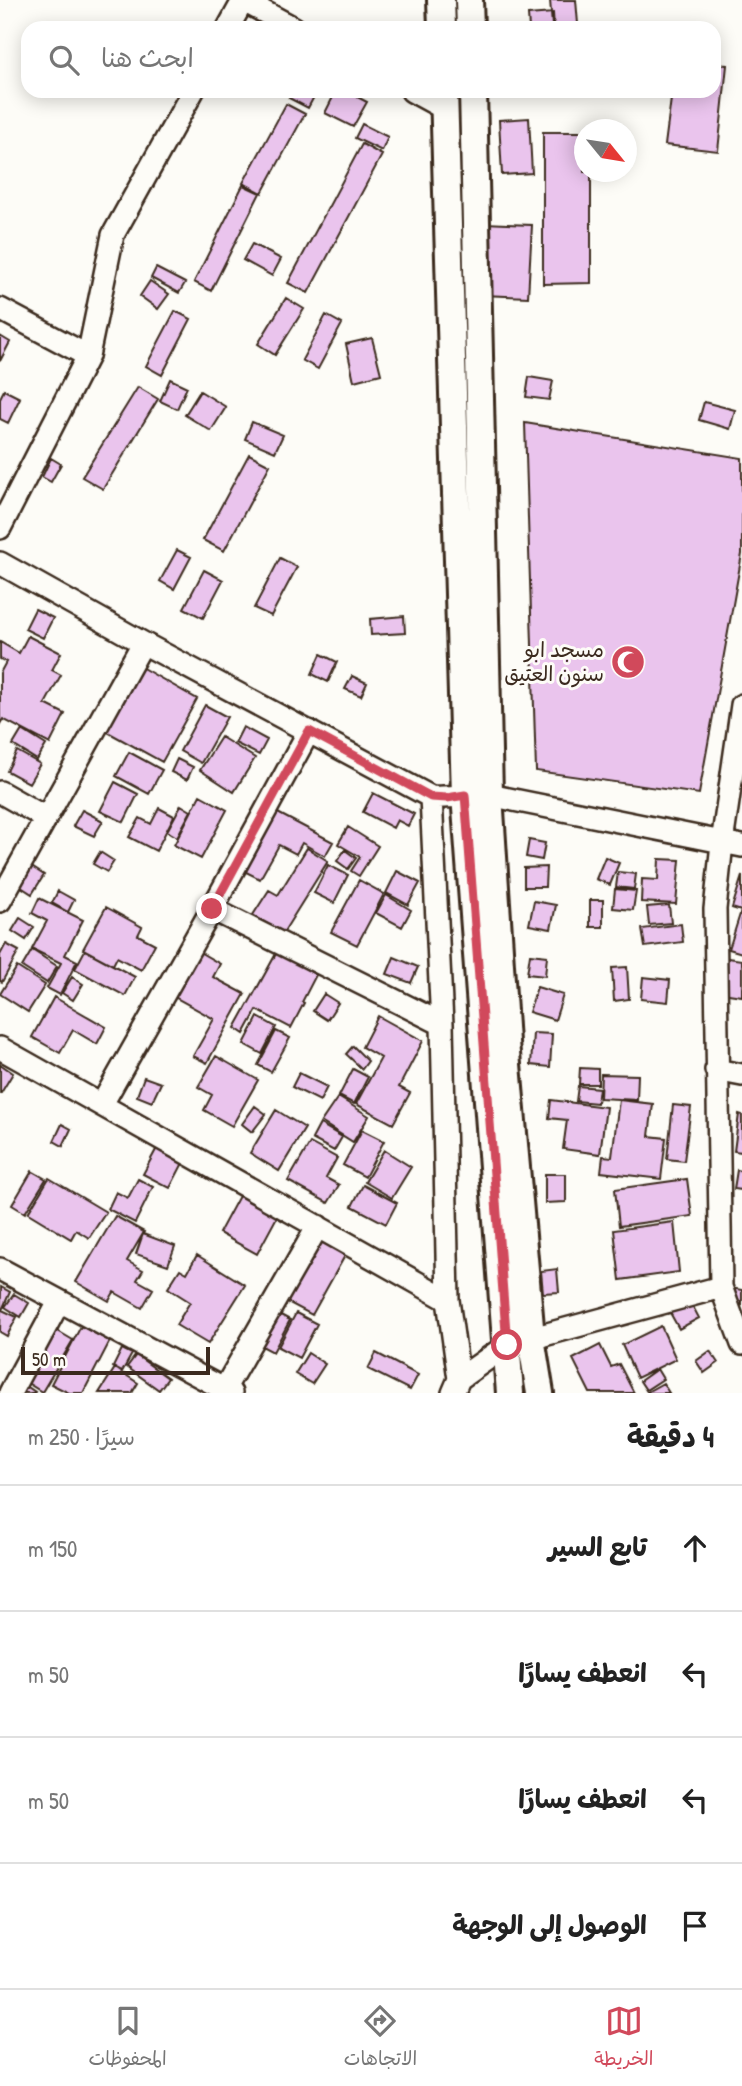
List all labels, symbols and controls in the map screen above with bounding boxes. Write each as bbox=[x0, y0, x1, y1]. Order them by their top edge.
search box bbox=[21, 21, 721, 98]
text: ابحث هنا bbox=[101, 40, 194, 75]
icon: search bbox=[45, 41, 83, 79]
north arrow bbox=[574, 119, 637, 182]
place label: مسجد ابو سنون العتيق bbox=[504, 635, 604, 688]
mosque icon: مسجد ابو سنون العتيق bbox=[609, 643, 647, 681]
route end bbox=[196, 893, 227, 924]
route start bbox=[491, 1329, 522, 1360]
scale bar bbox=[21, 1344, 210, 1376]
text: 50 m bbox=[32, 1346, 66, 1372]
text: 4 دقيقة bbox=[627, 1416, 714, 1456]
text: سيرًا · 250 m bbox=[28, 1421, 135, 1452]
text: تابع السير bbox=[548, 1529, 647, 1564]
icon: ahead bbox=[676, 1529, 714, 1567]
text: 150 m bbox=[28, 1533, 77, 1564]
text: انعطف يسارًا bbox=[518, 1655, 647, 1690]
icon: left bbox=[676, 1655, 714, 1693]
text: 50 m bbox=[28, 1659, 69, 1690]
text: انعطف يسارًا bbox=[518, 1781, 647, 1816]
icon: left bbox=[676, 1781, 714, 1819]
text: 50 m bbox=[28, 1785, 69, 1816]
text: الوصول إلى الوجهة bbox=[452, 1907, 647, 1942]
icon: arrive bbox=[676, 1907, 714, 1945]
tab: المحفوظات bbox=[89, 2002, 167, 2075]
tab: الاتجاهات bbox=[344, 2002, 417, 2075]
tab: الخريطة bbox=[594, 2002, 653, 2075]

